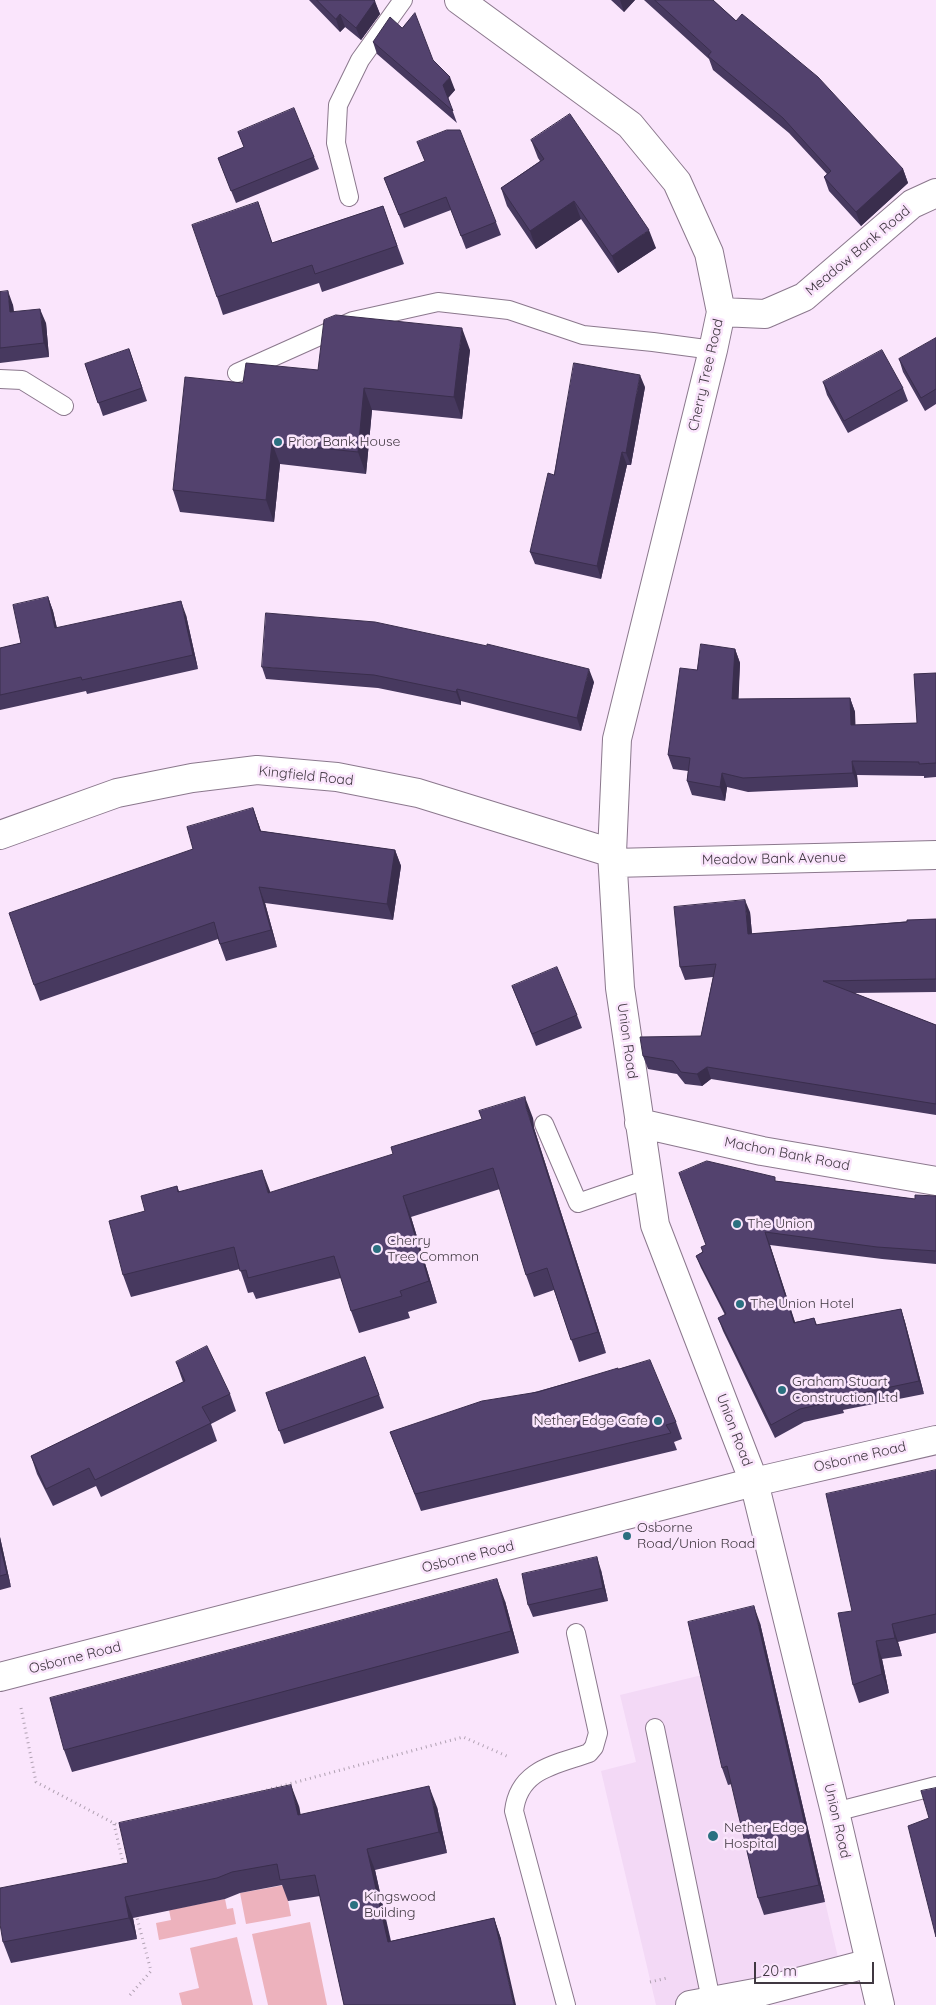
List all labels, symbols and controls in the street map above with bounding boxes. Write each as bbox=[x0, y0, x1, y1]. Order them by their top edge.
street label: Meadow Bank Road bbox=[802, 202, 914, 300]
street label: Cherry Tree Road bbox=[685, 317, 727, 433]
place label: Prior Bank House bbox=[288, 434, 400, 450]
marker: Prior Bank House bbox=[272, 436, 284, 448]
street label: Kingfield Road bbox=[258, 763, 354, 789]
street label: Meadow Bank Avenue bbox=[702, 849, 846, 869]
street label: Union Road bbox=[613, 1002, 641, 1080]
street label: Machon Bank Road bbox=[723, 1134, 851, 1174]
place label: The Union bbox=[747, 1216, 813, 1232]
marker: The Union bbox=[731, 1218, 743, 1230]
place label: Cherry Tree Common bbox=[387, 1233, 479, 1266]
marker: Cherry Tree Common bbox=[371, 1243, 383, 1255]
place label: The Union Hotel bbox=[750, 1296, 854, 1312]
marker: The Union Hotel bbox=[734, 1298, 746, 1310]
place label: Graham Stuart Construction Ltd bbox=[792, 1374, 898, 1406]
marker: Graham Stuart Construction Ltd bbox=[776, 1384, 788, 1396]
street label: Union Road bbox=[713, 1391, 755, 1469]
place label: Nether Edge Cafe bbox=[533, 1413, 648, 1429]
marker: Nether Edge Cafe bbox=[652, 1415, 664, 1427]
street label: Osborne Road bbox=[812, 1438, 908, 1476]
place label: Osborne Road/Union Road bbox=[637, 1520, 755, 1552]
marker: Osborne Road/Union Road bbox=[621, 1530, 633, 1542]
street label: Osborne Road bbox=[420, 1537, 516, 1577]
street label: Osborne Road bbox=[27, 1638, 123, 1678]
street label: Union Road bbox=[820, 1782, 854, 1860]
place label: Nether Edge Hospital bbox=[724, 1820, 805, 1852]
marker: Nether Edge Hospital bbox=[706, 1829, 720, 1843]
place label: Kingswood Building bbox=[364, 1889, 436, 1921]
marker: Kingswood Building bbox=[348, 1899, 360, 1911]
scale bar bbox=[756, 1952, 876, 1984]
text: 20 m bbox=[762, 1961, 797, 1980]

